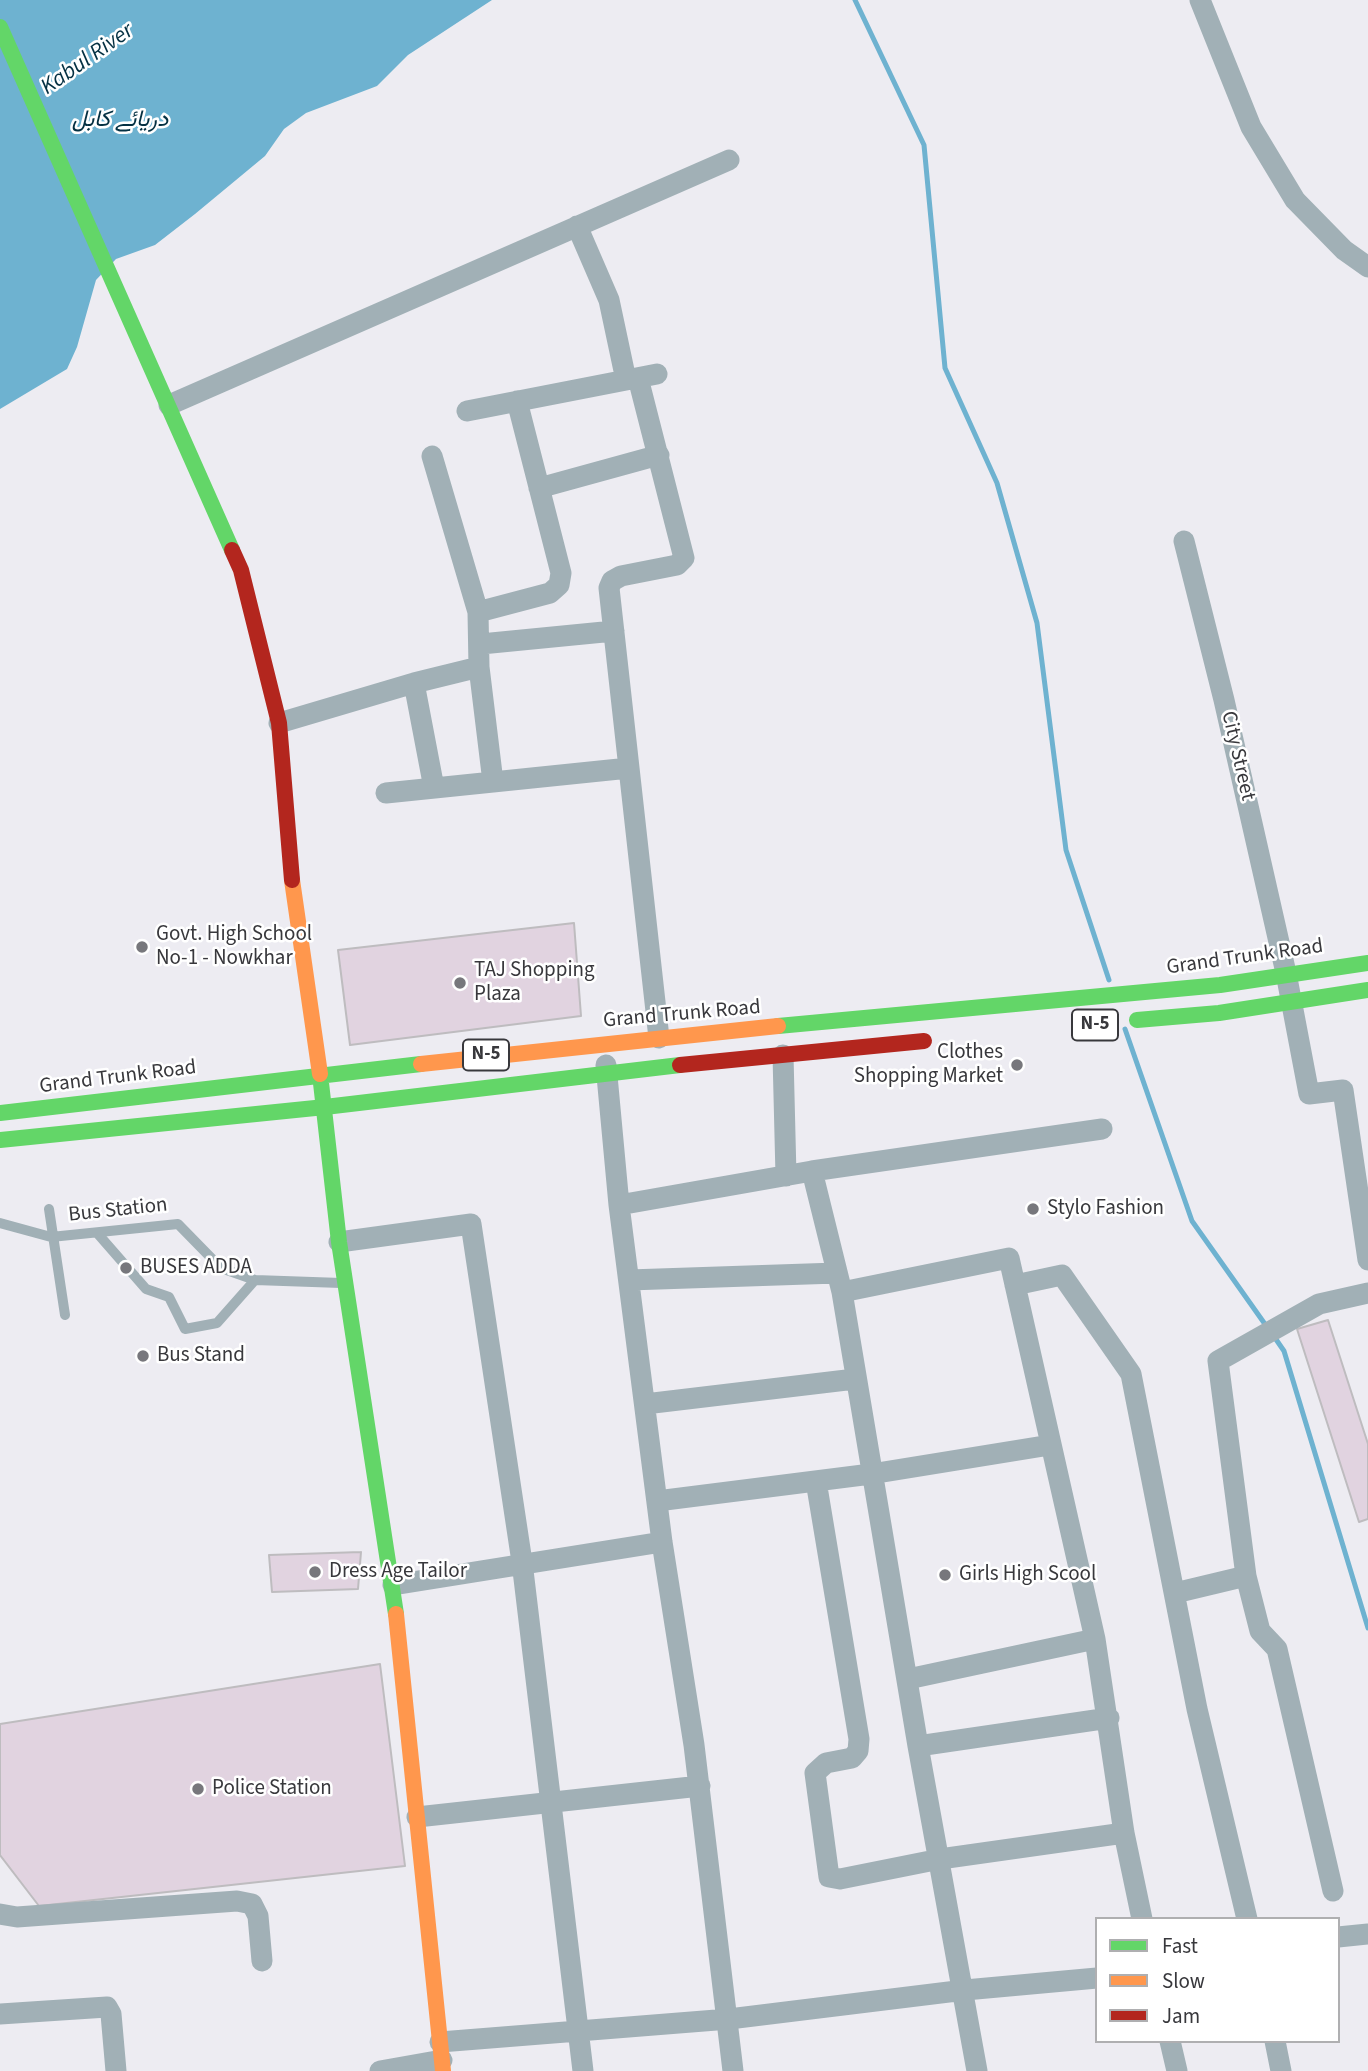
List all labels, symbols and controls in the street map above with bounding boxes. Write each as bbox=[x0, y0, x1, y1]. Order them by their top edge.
water label: Kabul River bbox=[36, 18, 140, 102]
water label: دریائے کابل bbox=[72, 107, 168, 135]
street label: City Street bbox=[1215, 709, 1259, 803]
place label: Govt. High School No-1 - Nowkhar bbox=[156, 922, 312, 972]
street label: Grand Trunk Road bbox=[1165, 935, 1325, 981]
marker: Govt. High School No-1 - Nowkhar bbox=[134, 939, 150, 955]
place label: TAJ Shopping Plaza bbox=[474, 958, 595, 1008]
marker: TAJ Shopping Plaza bbox=[452, 975, 468, 991]
street label: Grand Trunk Road bbox=[602, 996, 762, 1034]
road number: N-5 bbox=[1072, 1009, 1118, 1040]
road number: N-5 bbox=[463, 1040, 509, 1070]
place label: Clothes Shopping Market bbox=[854, 1040, 1003, 1090]
street label: Grand Trunk Road bbox=[38, 1056, 198, 1100]
marker: Clothes Shopping Market bbox=[1009, 1057, 1025, 1073]
street label: Bus Station bbox=[67, 1193, 169, 1229]
place label: Stylo Fashion bbox=[1047, 1196, 1164, 1222]
marker: Stylo Fashion bbox=[1025, 1201, 1041, 1217]
place label: BUSES ADDA bbox=[140, 1255, 252, 1281]
marker: BUSES ADDA bbox=[118, 1260, 134, 1276]
place label: Bus Stand bbox=[157, 1343, 245, 1369]
marker: Bus Stand bbox=[135, 1348, 151, 1364]
place label: Dress Age Tailor bbox=[329, 1559, 467, 1585]
place label: Girls High Scool bbox=[959, 1562, 1096, 1588]
marker: Dress Age Tailor bbox=[307, 1564, 323, 1580]
marker: Girls High Scool bbox=[937, 1567, 953, 1583]
place label: Police Station bbox=[212, 1776, 332, 1802]
marker: Police Station bbox=[190, 1781, 206, 1797]
legend bbox=[1095, 1917, 1340, 2043]
text: Fast bbox=[1162, 1931, 1198, 1961]
text: Slow bbox=[1162, 1966, 1205, 1996]
text: Jam bbox=[1162, 2001, 1200, 2031]

